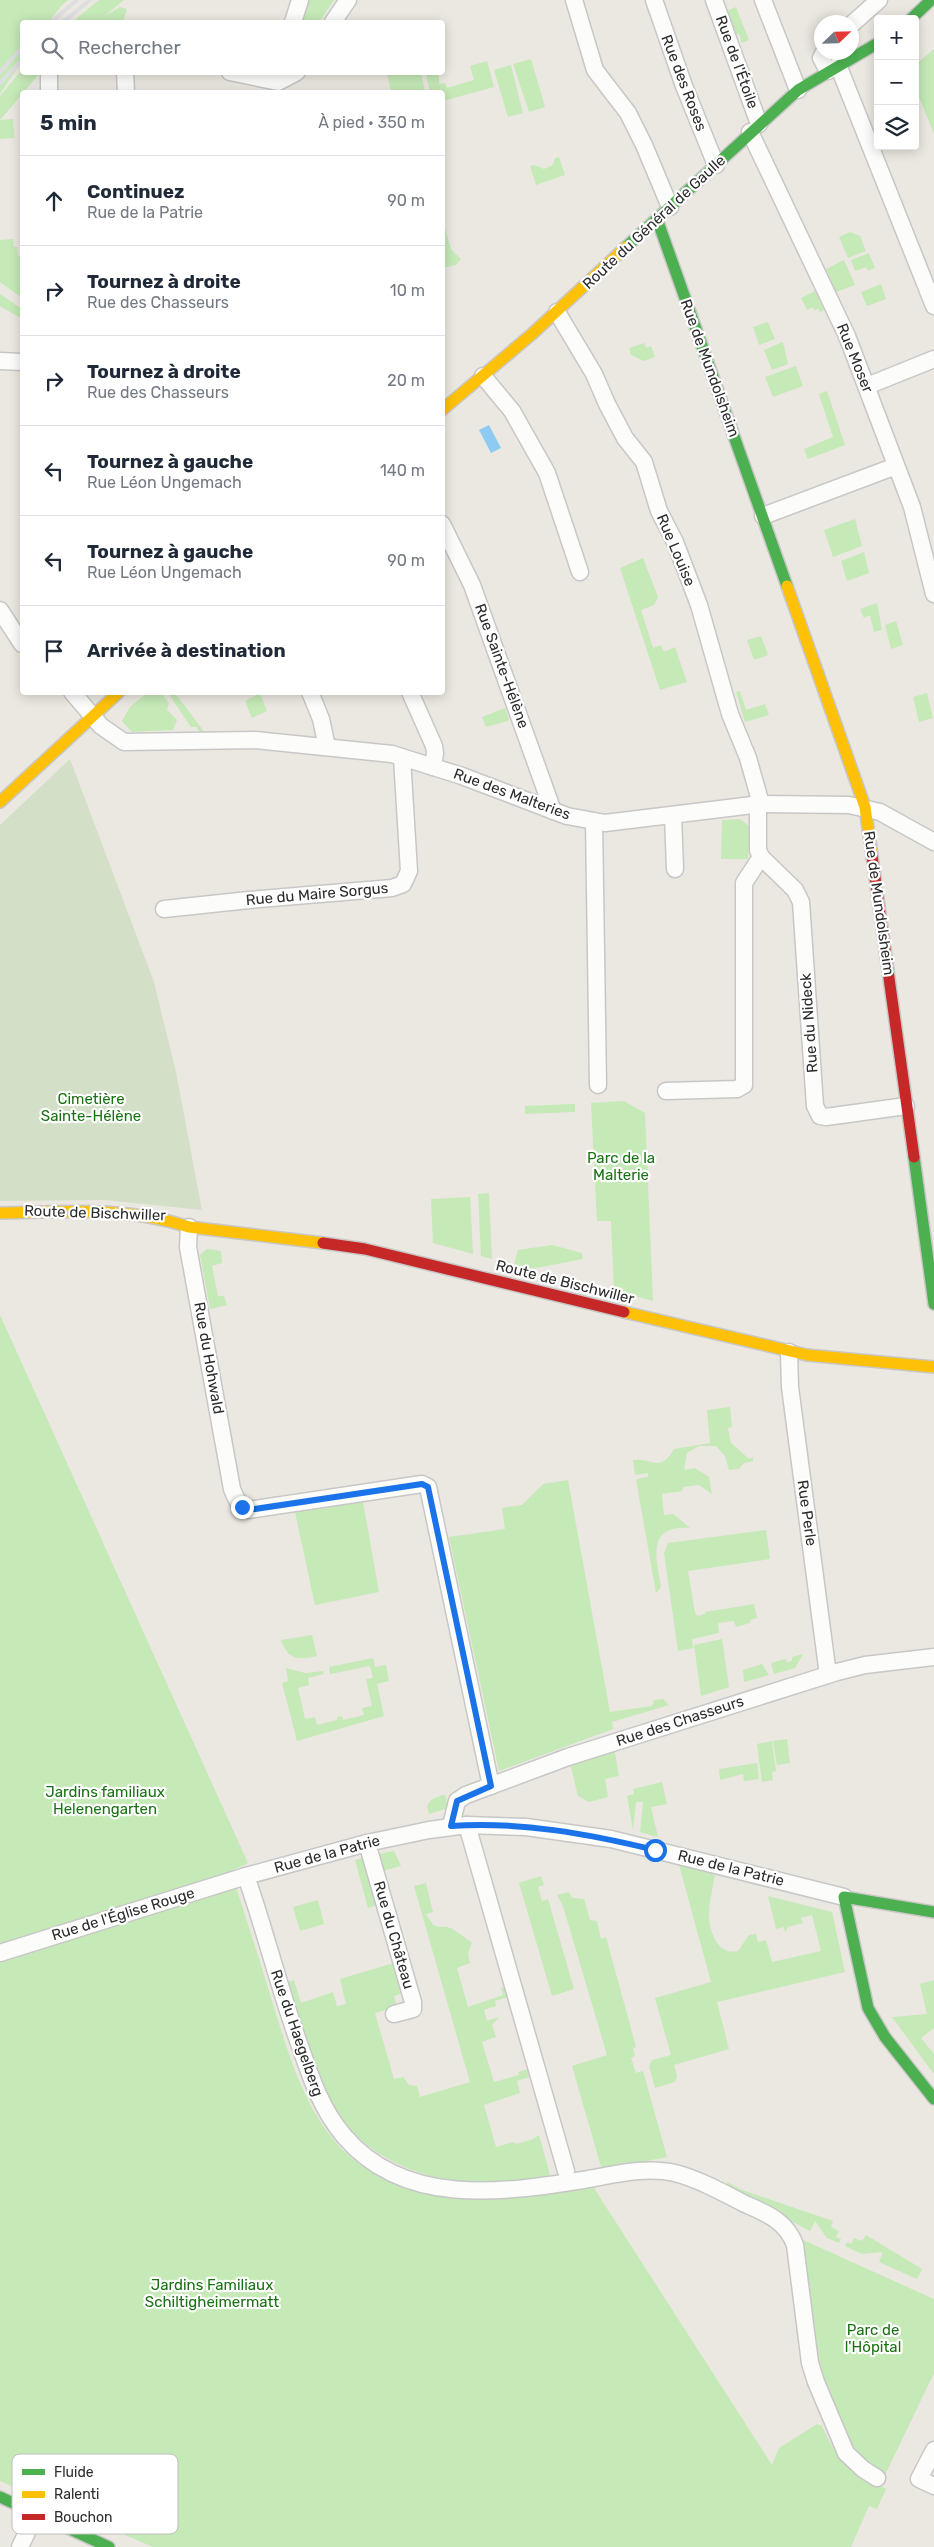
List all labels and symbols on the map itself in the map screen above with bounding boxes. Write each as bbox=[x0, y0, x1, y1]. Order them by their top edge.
street label: Rue de l'Étoile bbox=[712, 13, 762, 111]
north arrow bbox=[814, 15, 859, 60]
street label: Rue des Roses bbox=[657, 32, 711, 134]
street label: Route du Général de Gaulle bbox=[579, 151, 729, 293]
street label: Rue de Mundolsheim bbox=[677, 297, 743, 439]
street label: Rue Moser bbox=[833, 321, 877, 396]
street label: Rue Louise bbox=[653, 511, 699, 589]
street label: Rue Sainte-Hélène bbox=[471, 601, 533, 731]
street label: Rue des Malteries bbox=[451, 764, 573, 824]
street label: Rue de Mundolsheim bbox=[860, 830, 898, 976]
street label: Rue du Maire Sorgus bbox=[245, 879, 389, 909]
street label: Rue du Nideck bbox=[797, 972, 821, 1073]
park label: Cimetière Sainte-Hélène bbox=[41, 1090, 141, 1125]
park label: Parc de la Malterie bbox=[587, 1149, 655, 1184]
street label: Route de Bischwiller bbox=[24, 1202, 167, 1224]
street label: Route de Bischwiller bbox=[494, 1256, 636, 1308]
street label: Rue du Hohwald bbox=[190, 1301, 228, 1415]
street label: Rue Perle bbox=[793, 1479, 821, 1547]
route end bbox=[231, 1496, 254, 1519]
street label: Rue des Chasseurs bbox=[614, 1692, 746, 1750]
park label: Jardins familiaux Helenengarten bbox=[45, 1783, 165, 1818]
street label: Rue de la Patrie bbox=[272, 1831, 382, 1877]
route start bbox=[644, 1839, 667, 1862]
street label: Rue de la Patrie bbox=[676, 1846, 786, 1890]
street label: Rue du Château bbox=[370, 1879, 418, 1991]
street label: Rue de l'Église Rouge bbox=[49, 1884, 197, 1944]
street label: Rue du Haegelberg bbox=[267, 1967, 327, 2099]
park label: Jardins Familiaux Schiltigheimermatt bbox=[145, 2276, 279, 2311]
park label: Parc de l'Hôpital bbox=[845, 2321, 901, 2356]
legend bbox=[12, 2454, 178, 2534]
text: Fluide bbox=[54, 2464, 94, 2481]
text: Ralenti bbox=[54, 2486, 99, 2503]
text: Bouchon bbox=[54, 2509, 113, 2526]

